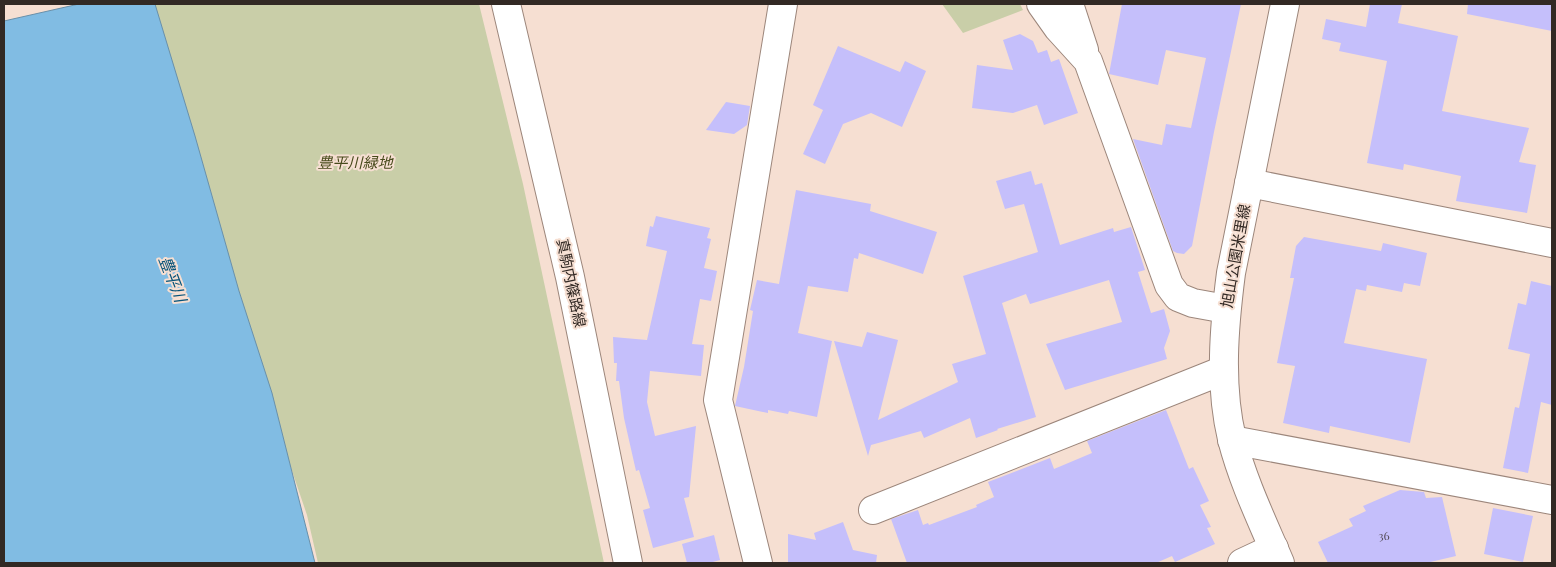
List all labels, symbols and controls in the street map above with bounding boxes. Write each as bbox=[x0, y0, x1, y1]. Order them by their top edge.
park label: 豊平川緑地 bbox=[317, 152, 394, 172]
street label: 旭山公園米里線 bbox=[1216, 202, 1254, 309]
street label: 真駒内篠路線 bbox=[553, 237, 591, 329]
water label: 豊平川 bbox=[155, 253, 193, 307]
house number: 36 bbox=[1378, 527, 1390, 543]

